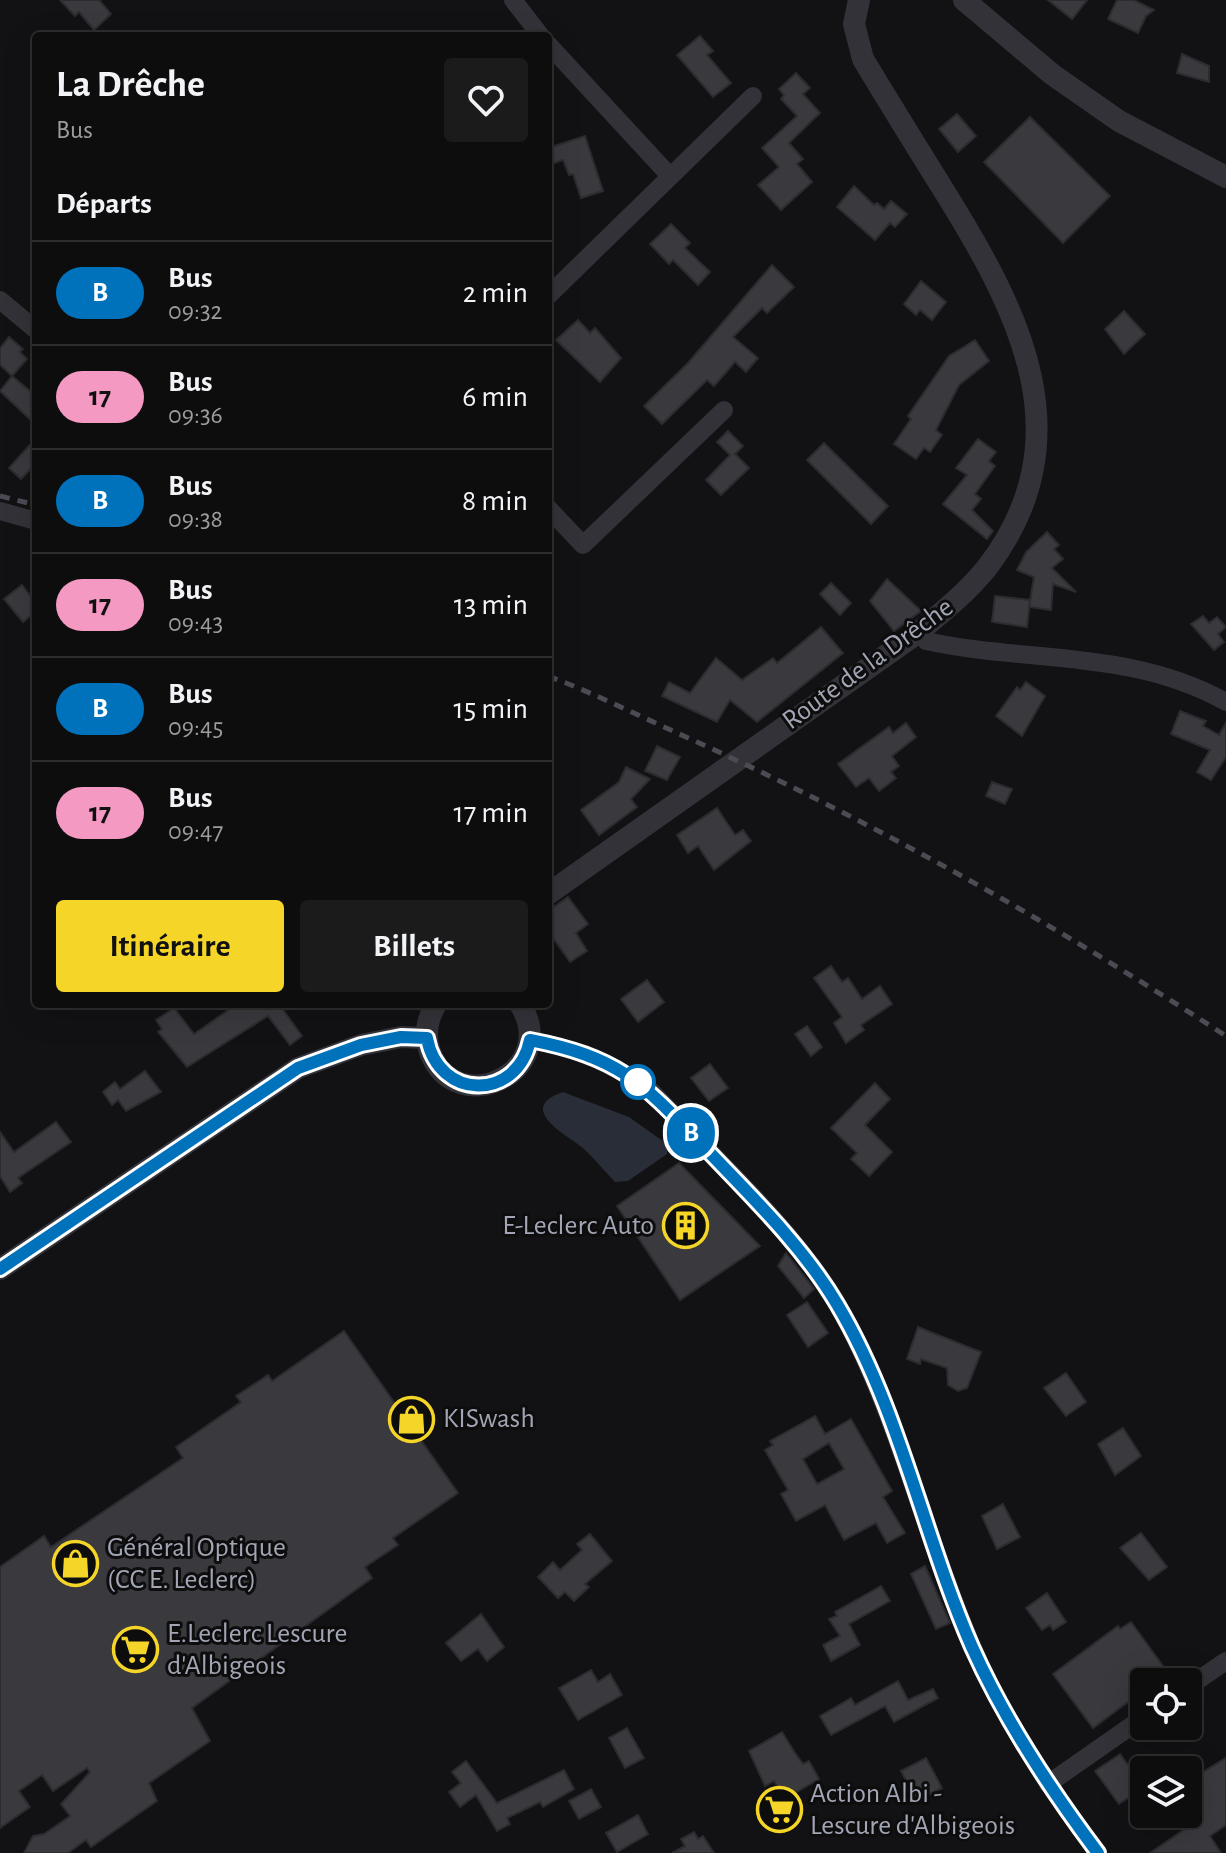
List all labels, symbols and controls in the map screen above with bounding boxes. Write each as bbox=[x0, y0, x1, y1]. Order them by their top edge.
button: heart bbox=[444, 58, 528, 142]
text: La Drêche bbox=[56, 66, 205, 104]
text: Bus bbox=[56, 117, 93, 143]
text: Départs bbox=[56, 189, 152, 219]
text: Bus bbox=[168, 263, 213, 293]
text: 2 min bbox=[463, 278, 528, 308]
text: B bbox=[92, 279, 108, 307]
text: 09:32 bbox=[168, 298, 222, 324]
text: Bus bbox=[168, 367, 213, 397]
text: 6 min bbox=[462, 382, 528, 412]
text: 17 bbox=[89, 383, 111, 411]
text: 09:36 bbox=[168, 402, 223, 428]
text: Bus bbox=[168, 471, 213, 501]
text: 8 min bbox=[462, 486, 528, 516]
text: B bbox=[92, 487, 108, 515]
text: 09:38 bbox=[168, 506, 223, 532]
text: Bus bbox=[168, 575, 213, 605]
text: 13 min bbox=[454, 590, 528, 620]
text: 17 bbox=[89, 591, 111, 619]
street label: Route de la Drêche bbox=[777, 593, 959, 735]
text: 09:43 bbox=[168, 610, 223, 636]
text: Bus bbox=[168, 679, 213, 709]
text: 15 min bbox=[453, 694, 528, 724]
text: B bbox=[92, 695, 108, 723]
text: 09:45 bbox=[168, 714, 223, 740]
text: Bus bbox=[168, 783, 213, 813]
text: 17 min bbox=[453, 798, 528, 828]
text: 17 bbox=[89, 799, 111, 827]
text: 09:47 bbox=[168, 818, 223, 844]
button: Itinéraire bbox=[56, 900, 284, 992]
button: Billets bbox=[300, 900, 528, 992]
unlabelled marker bbox=[621, 1065, 655, 1099]
line badge: B bbox=[665, 1107, 717, 1159]
text: B bbox=[683, 1119, 699, 1147]
building icon: E-Leclerc Auto bbox=[661, 1202, 709, 1250]
place label: E-Leclerc Auto bbox=[502, 1212, 654, 1240]
shop icon: KISwash bbox=[388, 1395, 436, 1443]
place label: KISwash bbox=[443, 1405, 535, 1433]
place label: Général Optique (CC E. Leclerc) bbox=[107, 1534, 286, 1594]
shop icon: Général Optique (CC E. Leclerc) bbox=[52, 1540, 100, 1588]
place label: E.Leclerc Lescure d'Albigeois bbox=[167, 1620, 347, 1680]
supermarket icon: E.Leclerc Lescure d'Albigeois bbox=[112, 1626, 160, 1674]
map controls bbox=[1130, 1668, 1202, 1828]
button: locate bbox=[1130, 1668, 1202, 1740]
button: layers bbox=[1130, 1756, 1202, 1828]
place label: Action Albi - Lescure d'Albigeois bbox=[810, 1780, 1015, 1840]
supermarket icon: Action Albi - Lescure d'Albigeois bbox=[755, 1786, 803, 1834]

